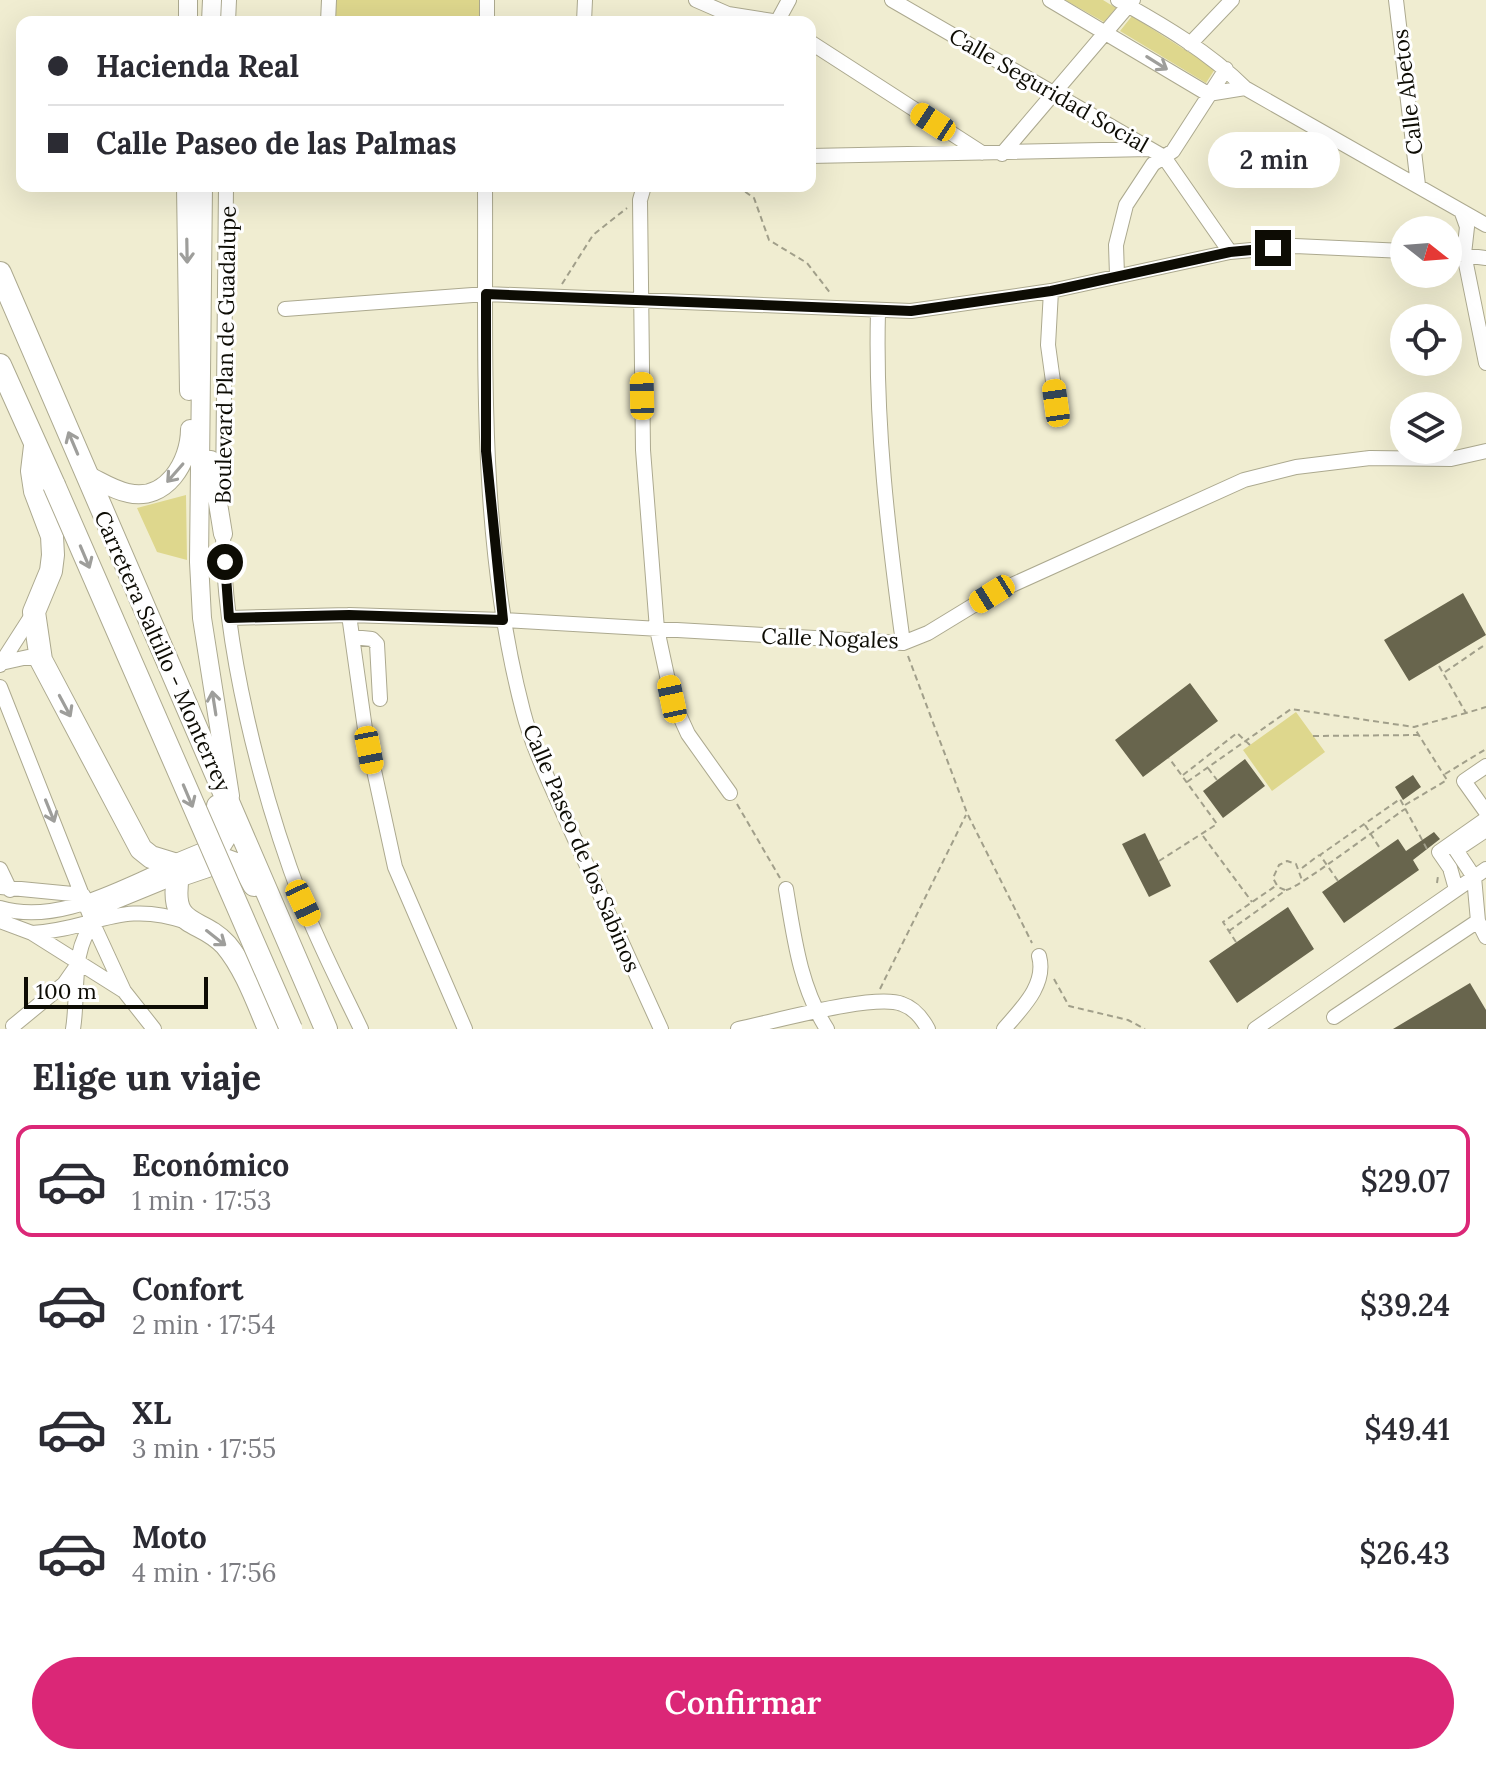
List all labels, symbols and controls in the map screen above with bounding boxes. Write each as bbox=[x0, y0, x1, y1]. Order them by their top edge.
street label: Calle Seguridad Social bbox=[944, 21, 1154, 159]
street label: Calle Abetos bbox=[1385, 28, 1429, 156]
text: Hacienda Real bbox=[96, 47, 299, 85]
one-way arrow bbox=[1145, 56, 1168, 72]
car bbox=[906, 99, 960, 145]
text: Calle Paseo de las Palmas bbox=[96, 124, 457, 162]
callout: 2 min bbox=[1207, 132, 1339, 188]
text: 2 min bbox=[1240, 143, 1308, 176]
street label: Boulevard Plan de Guadalupe bbox=[208, 205, 242, 504]
north arrow bbox=[1390, 216, 1462, 288]
map controls bbox=[1390, 216, 1462, 464]
route end bbox=[1255, 230, 1291, 266]
one-way arrow bbox=[179, 237, 194, 264]
button: locate bbox=[1390, 304, 1462, 376]
car bbox=[630, 372, 654, 420]
car bbox=[1041, 378, 1071, 428]
button: layers bbox=[1390, 392, 1462, 464]
one-way arrow bbox=[65, 432, 80, 456]
one-way arrow bbox=[166, 463, 184, 483]
street label: Carretera Saltillo - Monterrey bbox=[88, 506, 238, 796]
one-way arrow bbox=[78, 544, 93, 569]
route start bbox=[207, 544, 243, 580]
car bbox=[965, 571, 1019, 617]
street label: Calle Nogales bbox=[761, 622, 899, 654]
car bbox=[655, 673, 689, 725]
one-way arrow bbox=[206, 690, 221, 716]
one-way arrow bbox=[57, 694, 73, 717]
street label: Calle Paseo de los Sabinos bbox=[517, 720, 647, 976]
car bbox=[353, 724, 385, 776]
one-way arrow bbox=[181, 783, 196, 808]
one-way arrow bbox=[44, 798, 58, 823]
car bbox=[282, 876, 324, 930]
one-way arrow bbox=[205, 930, 226, 947]
scale bar bbox=[24, 973, 208, 1009]
text: 100 m bbox=[36, 977, 97, 1005]
text: Elige un viaje bbox=[32, 1054, 261, 1100]
icon: car bbox=[36, 1145, 108, 1217]
text: Económico bbox=[132, 1146, 289, 1184]
text: $29.07 bbox=[1361, 1162, 1450, 1200]
text: 1 min · 17:53 bbox=[132, 1184, 271, 1217]
icon: car bbox=[36, 1269, 108, 1341]
text: Confort bbox=[132, 1270, 243, 1308]
text: $39.24 bbox=[1360, 1286, 1450, 1324]
text: 2 min · 17:54 bbox=[132, 1308, 276, 1341]
icon: car bbox=[36, 1393, 108, 1465]
text: XL bbox=[132, 1394, 171, 1432]
text: $49.41 bbox=[1365, 1410, 1450, 1448]
text: 3 min · 17:55 bbox=[132, 1432, 276, 1465]
icon: car bbox=[36, 1517, 108, 1589]
text: Moto bbox=[132, 1518, 207, 1556]
text: $26.43 bbox=[1359, 1534, 1450, 1572]
text: 4 min · 17:56 bbox=[132, 1556, 277, 1589]
button: Confirmar bbox=[32, 1657, 1454, 1749]

